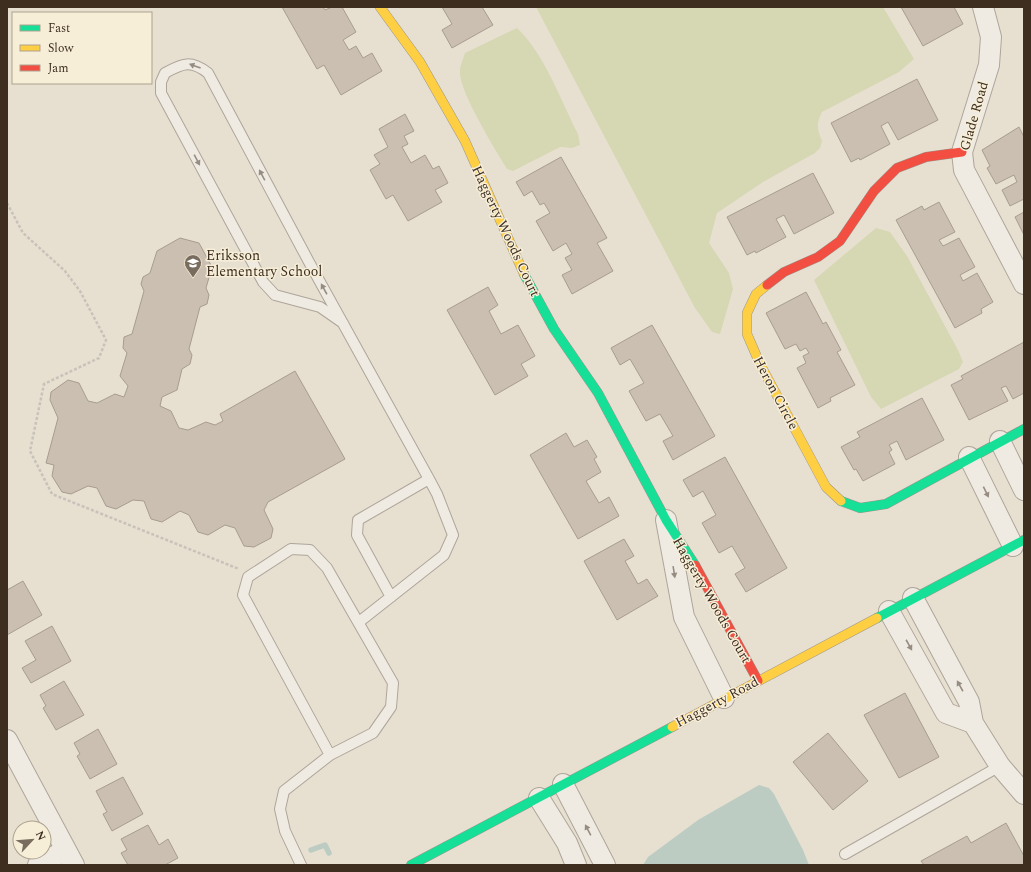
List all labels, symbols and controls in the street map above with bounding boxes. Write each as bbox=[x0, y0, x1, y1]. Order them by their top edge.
legend bbox=[12, 12, 152, 84]
text: Fast bbox=[48, 19, 70, 38]
text: Slow bbox=[48, 39, 74, 58]
text: Jam bbox=[48, 59, 69, 78]
one-way arrow bbox=[189, 63, 201, 69]
street label: Glade Road bbox=[954, 79, 994, 153]
one-way arrow bbox=[194, 154, 200, 166]
street label: Haggerty Woods Court bbox=[466, 162, 546, 300]
one-way arrow bbox=[259, 169, 266, 181]
place label: Eriksson Elementary School bbox=[206, 245, 322, 282]
school or university icon: Eriksson Elementary School bbox=[183, 253, 203, 278]
one-way arrow bbox=[321, 283, 327, 295]
street label: Heron Circle bbox=[748, 352, 804, 434]
one-way arrow bbox=[983, 487, 989, 498]
street label: Haggerty Woods Court bbox=[667, 533, 757, 667]
one-way arrow bbox=[672, 566, 678, 578]
one-way arrow bbox=[905, 639, 912, 651]
street label: Haggerty Road bbox=[671, 671, 763, 733]
one-way arrow bbox=[957, 681, 964, 692]
north arrow bbox=[12, 820, 52, 860]
one-way arrow bbox=[584, 824, 591, 836]
text: N bbox=[31, 828, 50, 844]

